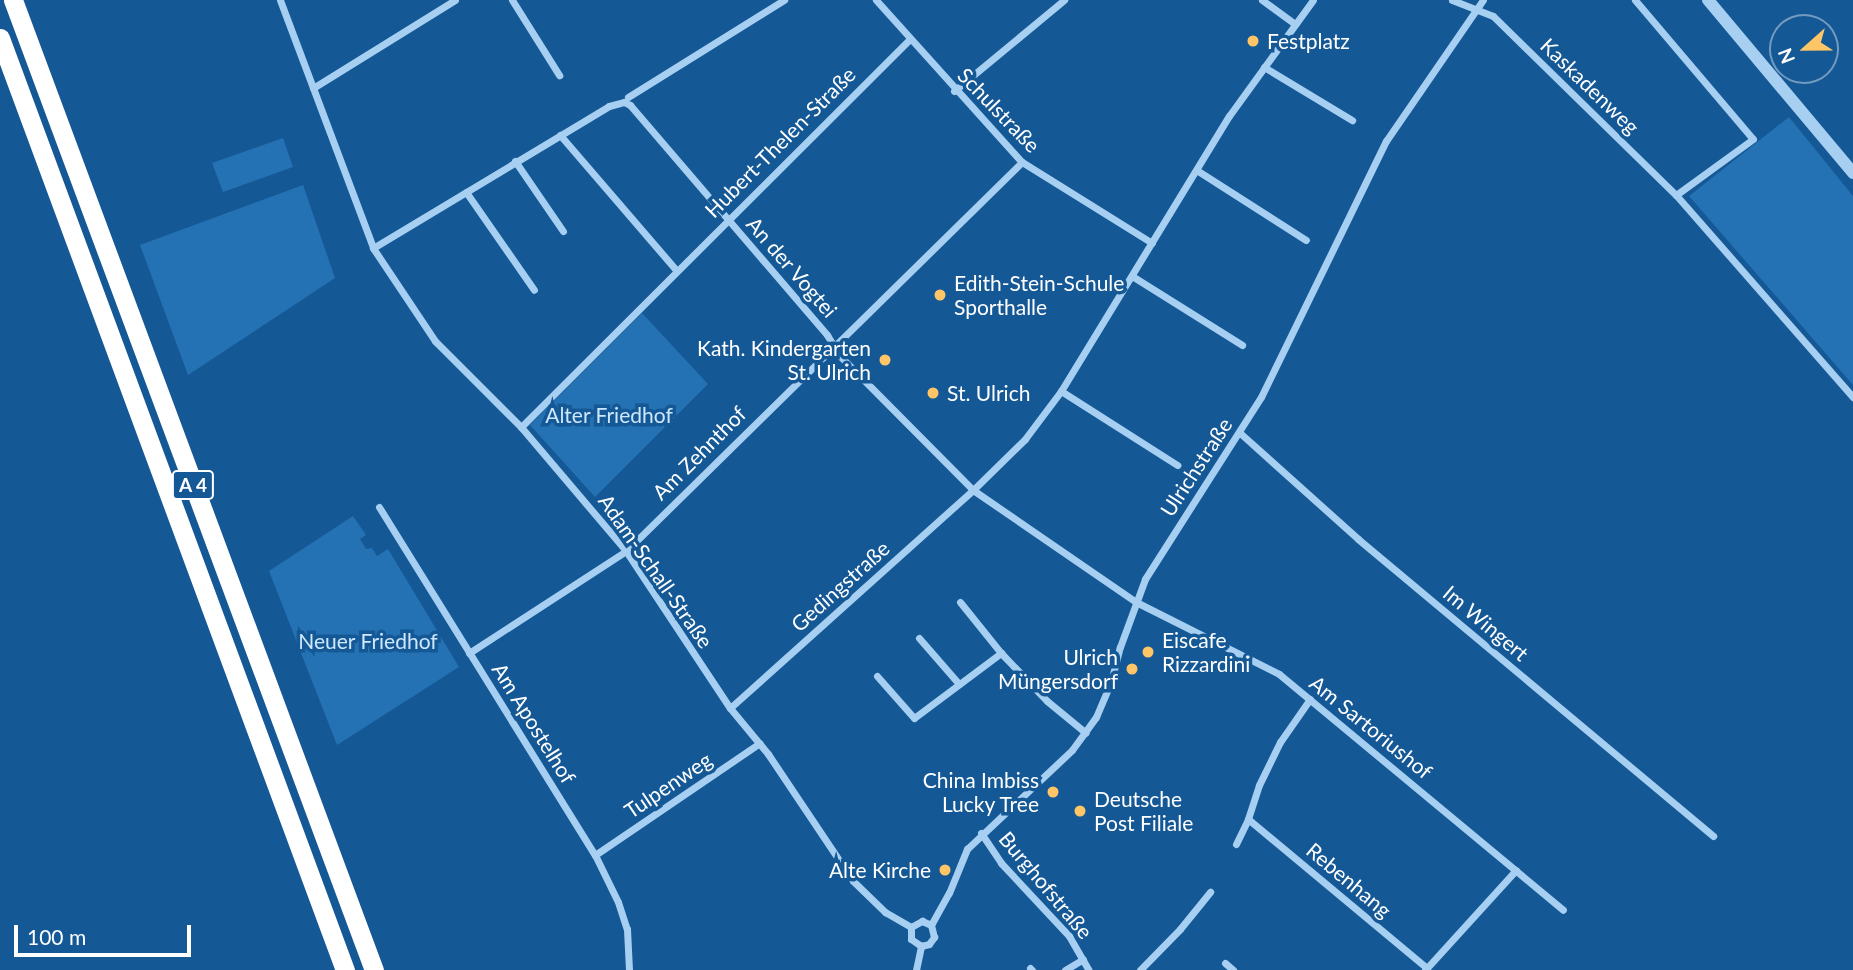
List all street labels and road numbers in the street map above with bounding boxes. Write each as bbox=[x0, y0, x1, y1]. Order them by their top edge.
street label: Kaskadenweg bbox=[1535, 33, 1645, 139]
street label: Hubert-Thelen-Straße bbox=[700, 62, 860, 222]
street label: Schulstraße bbox=[953, 63, 1045, 157]
street label: An der Vogtei bbox=[741, 211, 843, 323]
street label: Am Zehnthof bbox=[647, 401, 751, 505]
street label: Ulrichstraße bbox=[1155, 413, 1237, 521]
road number: A 4 bbox=[170, 470, 216, 500]
street label: Adam-Schall-Straße bbox=[593, 489, 719, 653]
street label: Gedingstraße bbox=[786, 535, 894, 637]
street label: Im Wingert bbox=[1438, 580, 1534, 666]
street label: Am Apostelhof bbox=[487, 658, 581, 788]
street label: Am Sartoriushof bbox=[1305, 670, 1437, 784]
street label: Tulpenweg bbox=[620, 747, 716, 823]
street label: Burghofstraße bbox=[994, 826, 1098, 944]
street label: Rebenhang bbox=[1301, 837, 1397, 923]

